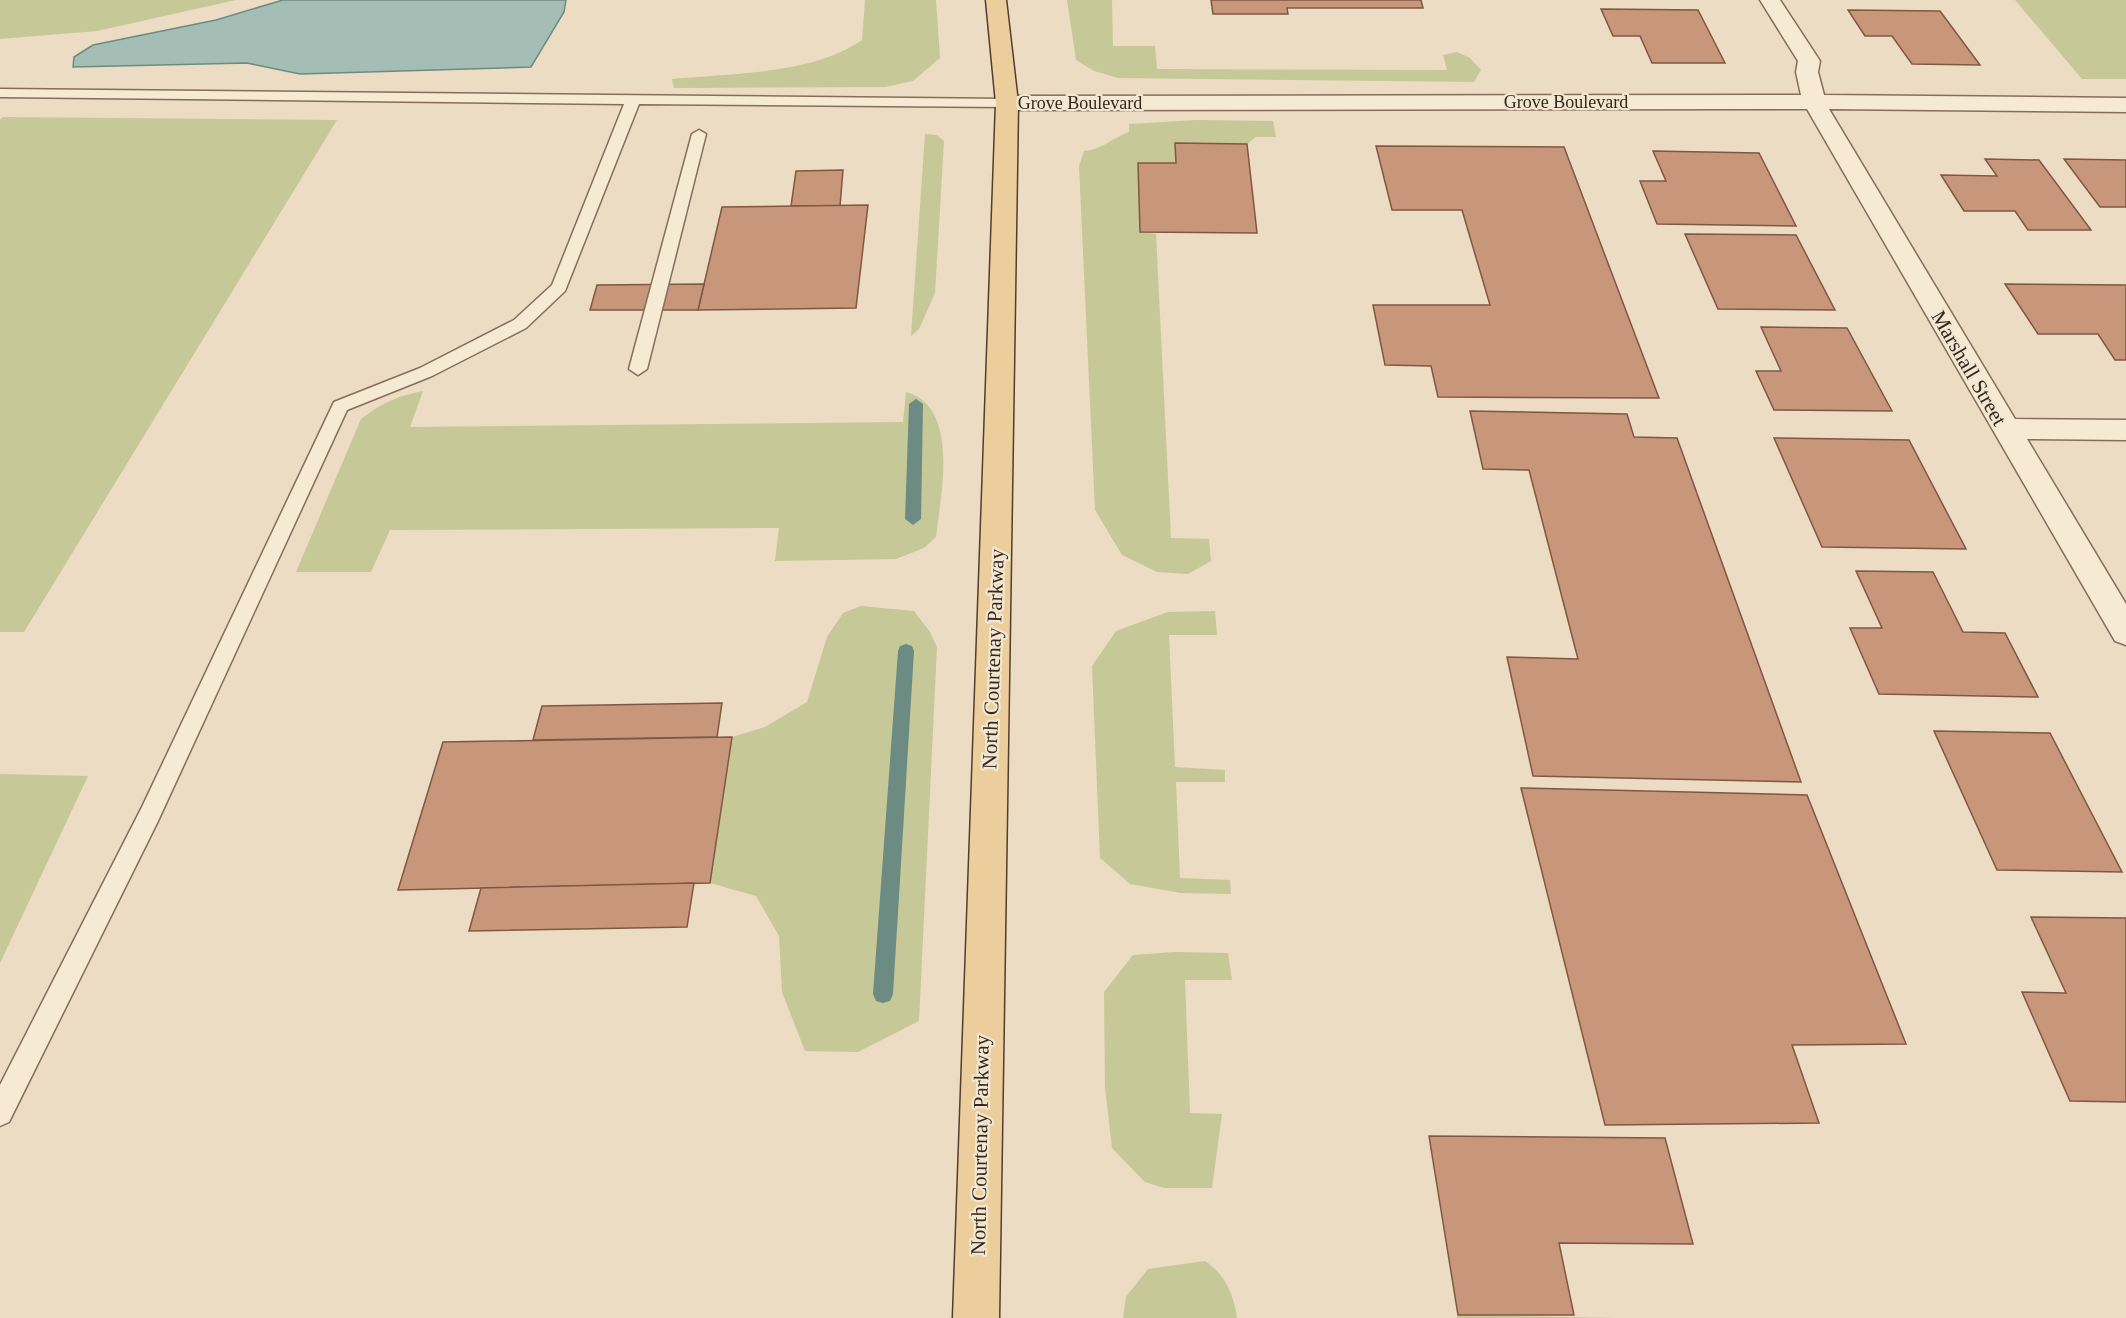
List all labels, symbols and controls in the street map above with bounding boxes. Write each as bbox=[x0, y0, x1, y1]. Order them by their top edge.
street label: Grove Boulevard bbox=[1504, 92, 1628, 112]
street label: Grove Boulevard bbox=[1018, 93, 1142, 113]
street label: Marshall Street bbox=[1926, 306, 2012, 430]
street label: North Courtenay Parkway bbox=[977, 548, 1009, 770]
street label: North Courtenay Parkway bbox=[966, 1034, 994, 1255]

